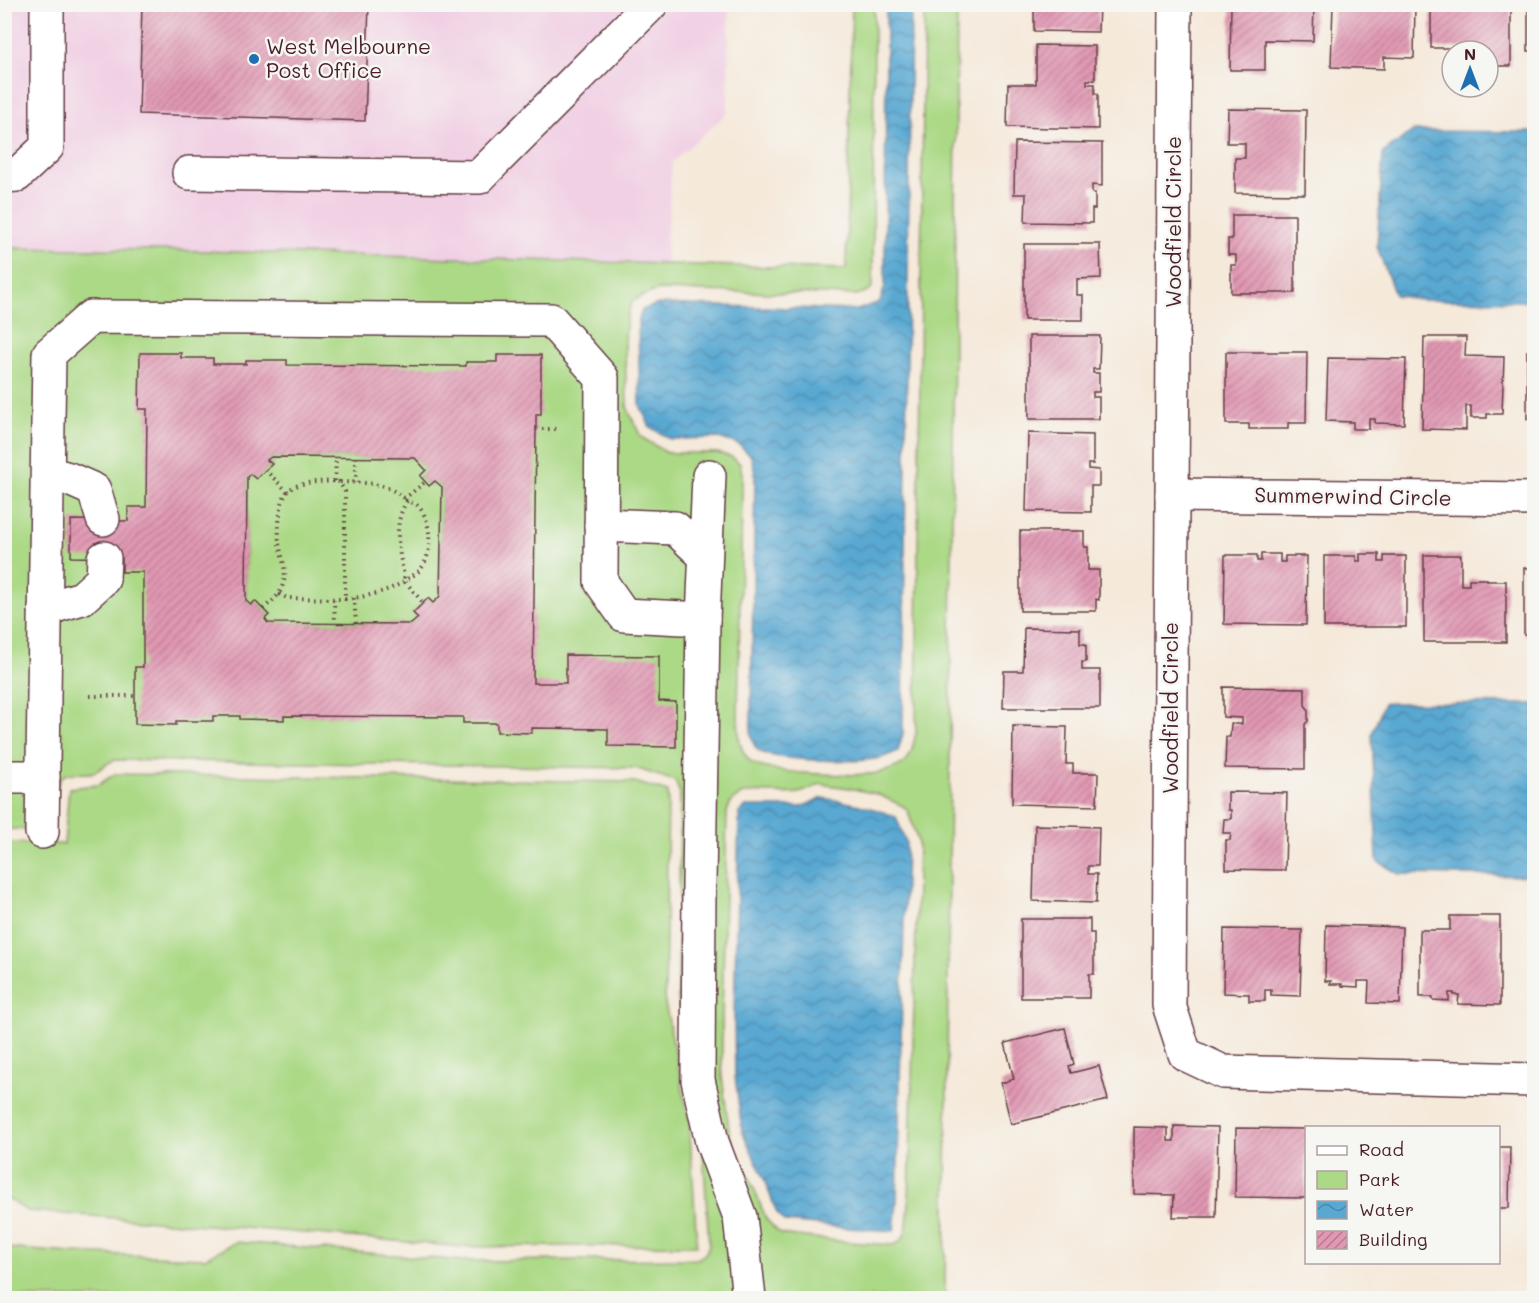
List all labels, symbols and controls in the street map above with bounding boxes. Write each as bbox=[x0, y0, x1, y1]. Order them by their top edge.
place label: West Melbourne Post Office bbox=[266, 32, 431, 83]
north arrow bbox=[1440, 39, 1500, 99]
text: N bbox=[1464, 43, 1476, 64]
marker: West Melbourne Post Office bbox=[247, 52, 261, 66]
street label: Woodfield Circle bbox=[1159, 136, 1186, 308]
street label: Summerwind Circle bbox=[1254, 480, 1452, 511]
street label: Woodfield Circle bbox=[1156, 622, 1183, 794]
legend bbox=[1305, 1126, 1500, 1264]
text: Road bbox=[1359, 1137, 1404, 1161]
text: Park bbox=[1359, 1167, 1400, 1191]
text: Water bbox=[1359, 1197, 1414, 1221]
text: Building bbox=[1359, 1227, 1427, 1251]

